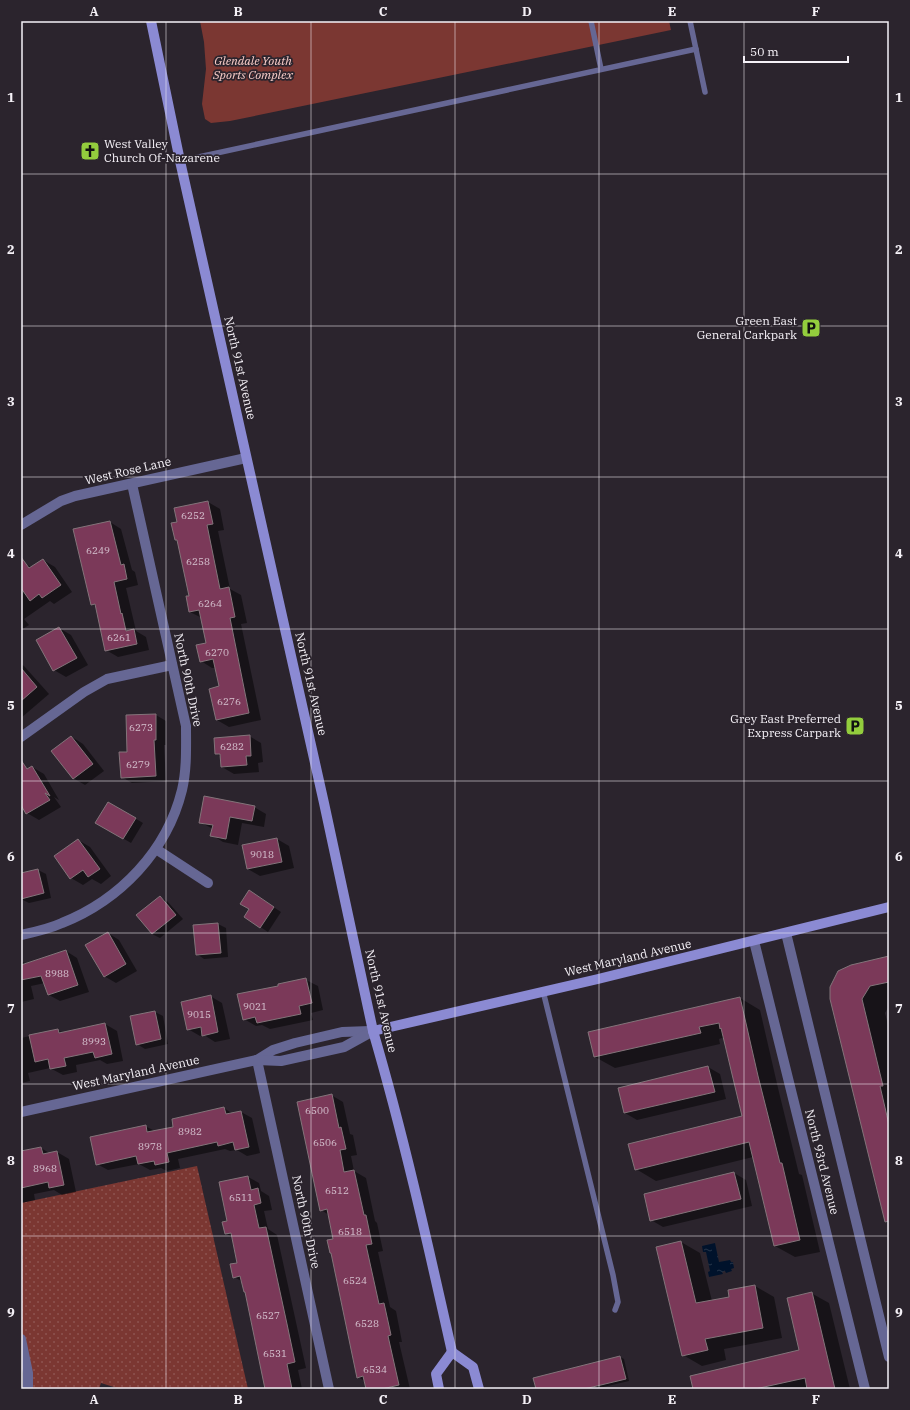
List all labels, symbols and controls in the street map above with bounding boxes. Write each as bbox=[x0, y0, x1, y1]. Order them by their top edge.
text: A bbox=[89, 3, 99, 20]
text: B bbox=[233, 3, 243, 20]
text: C bbox=[379, 3, 388, 20]
text: D bbox=[522, 3, 532, 20]
text: E bbox=[668, 3, 676, 20]
text: F bbox=[812, 3, 820, 20]
scale bar bbox=[744, 38, 848, 64]
text: 50 m bbox=[750, 44, 779, 59]
park label: Glendale Youth Sports Complex bbox=[212, 53, 293, 82]
text: 1 bbox=[7, 89, 15, 106]
text: 1 bbox=[895, 89, 903, 106]
place label: West Valley Church Of-Nazarene bbox=[104, 136, 220, 165]
church icon: West Valley Church Of-Nazarene bbox=[79, 140, 101, 162]
text: 2 bbox=[7, 241, 15, 258]
text: 2 bbox=[895, 241, 903, 258]
place label: Green East General Carkpark bbox=[697, 313, 797, 342]
street label: North 91st Avenue bbox=[221, 315, 260, 421]
parking icon: Green East General Carkpark bbox=[800, 317, 822, 339]
text: 3 bbox=[7, 393, 15, 410]
text: 3 bbox=[895, 393, 903, 410]
street label: West Rose Lane bbox=[83, 453, 172, 488]
house number: 6252 bbox=[181, 509, 205, 522]
house number: 6249 bbox=[86, 544, 110, 557]
text: 4 bbox=[7, 545, 15, 562]
text: 4 bbox=[895, 545, 903, 562]
house number: 6258 bbox=[186, 555, 210, 568]
house number: 6264 bbox=[198, 597, 222, 610]
house number: 6261 bbox=[107, 631, 131, 644]
street label: North 91st Avenue bbox=[292, 631, 331, 737]
street label: North 90th Drive bbox=[171, 632, 206, 728]
house number: 6270 bbox=[205, 646, 229, 659]
house number: 6276 bbox=[217, 695, 241, 708]
text: 5 bbox=[7, 697, 15, 714]
text: 5 bbox=[895, 697, 903, 714]
place label: Grey East Preferred Express Carpark bbox=[730, 711, 841, 740]
parking icon: Grey East Preferred Express Carpark bbox=[844, 715, 866, 737]
house number: 6273 bbox=[129, 721, 153, 734]
house number: 6282 bbox=[220, 740, 244, 753]
house number: 6279 bbox=[126, 758, 150, 771]
text: 6 bbox=[7, 848, 15, 865]
house number: 9018 bbox=[250, 848, 274, 861]
text: 6 bbox=[895, 848, 903, 865]
street label: West Maryland Avenue bbox=[563, 936, 693, 979]
street label: North 91st Avenue bbox=[362, 948, 401, 1054]
house number: 8988 bbox=[45, 967, 69, 980]
text: 7 bbox=[7, 1000, 15, 1017]
house number: 9021 bbox=[243, 1000, 267, 1013]
text: 7 bbox=[895, 1000, 903, 1017]
house number: 9015 bbox=[187, 1008, 211, 1021]
house number: 8993 bbox=[82, 1035, 106, 1048]
street label: West Maryland Avenue bbox=[71, 1052, 201, 1093]
house number: 6500 bbox=[305, 1104, 329, 1117]
street label: North 93rd Avenue bbox=[802, 1108, 843, 1216]
house number: 8982 bbox=[178, 1125, 202, 1138]
house number: 6506 bbox=[313, 1136, 337, 1149]
house number: 8978 bbox=[138, 1140, 162, 1153]
text: 8 bbox=[7, 1152, 15, 1169]
text: 8 bbox=[895, 1152, 903, 1169]
house number: 8968 bbox=[33, 1162, 57, 1175]
street label: North 90th Drive bbox=[289, 1174, 324, 1270]
house number: 6512 bbox=[325, 1184, 349, 1197]
house number: 6511 bbox=[229, 1191, 253, 1204]
house number: 6518 bbox=[338, 1225, 362, 1238]
house number: 6524 bbox=[343, 1274, 367, 1287]
text: 9 bbox=[7, 1304, 15, 1321]
text: 9 bbox=[895, 1304, 903, 1321]
house number: 6527 bbox=[256, 1309, 280, 1322]
house number: 6528 bbox=[355, 1317, 379, 1330]
house number: 6531 bbox=[263, 1347, 287, 1360]
house number: 6534 bbox=[363, 1363, 387, 1376]
text: A bbox=[89, 1391, 99, 1408]
text: B bbox=[233, 1391, 243, 1408]
text: C bbox=[379, 1391, 388, 1408]
text: D bbox=[522, 1391, 532, 1408]
text: E bbox=[668, 1391, 676, 1408]
text: F bbox=[812, 1391, 820, 1408]

